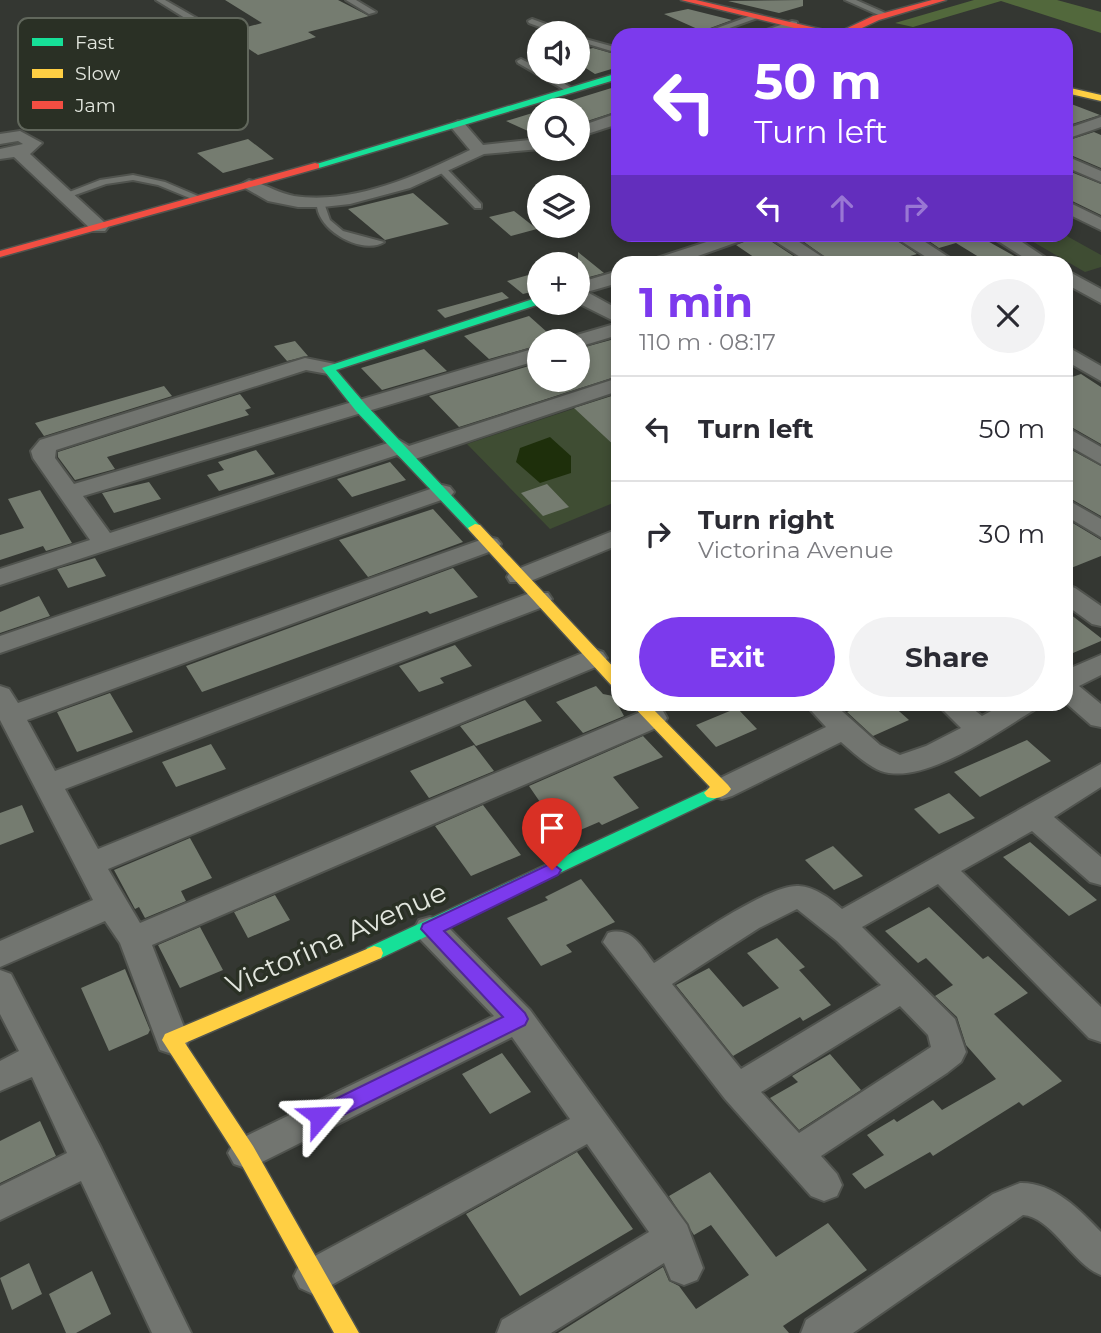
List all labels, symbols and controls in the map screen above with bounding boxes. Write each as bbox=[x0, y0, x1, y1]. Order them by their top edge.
legend bbox=[18, 18, 248, 130]
map controls bbox=[527, 21, 590, 392]
button: sound bbox=[527, 21, 590, 84]
text: Fast bbox=[75, 31, 115, 54]
text: 50 m bbox=[754, 52, 882, 111]
icon: left bbox=[639, 56, 730, 147]
text: Slow bbox=[75, 62, 120, 85]
text: Jam bbox=[74, 94, 116, 117]
button: search bbox=[527, 98, 590, 161]
text: Turn left bbox=[754, 112, 888, 151]
button: layers bbox=[527, 175, 590, 238]
icon: left bbox=[750, 189, 788, 227]
icon: ahead bbox=[823, 189, 861, 227]
icon: right bbox=[896, 189, 934, 227]
button: + bbox=[527, 252, 590, 315]
text: 1 min bbox=[639, 276, 753, 328]
button: close bbox=[971, 279, 1045, 353]
text: 110 m · 08:17 bbox=[639, 328, 776, 356]
button: − bbox=[527, 329, 590, 392]
icon: left bbox=[639, 410, 677, 448]
text: Turn left bbox=[698, 413, 814, 445]
text: 50 m bbox=[979, 413, 1045, 445]
text: Turn right bbox=[698, 504, 834, 536]
icon: right bbox=[639, 515, 677, 553]
text: 30 m bbox=[979, 518, 1045, 550]
text: Victorina Avenue bbox=[698, 536, 893, 564]
button: Exit bbox=[639, 617, 835, 697]
button: Share bbox=[849, 617, 1045, 697]
pin bbox=[522, 798, 582, 870]
icon: arrive bbox=[533, 809, 571, 847]
street label: Victorina Avenue bbox=[220, 874, 452, 1002]
position arrow bbox=[283, 1079, 357, 1153]

